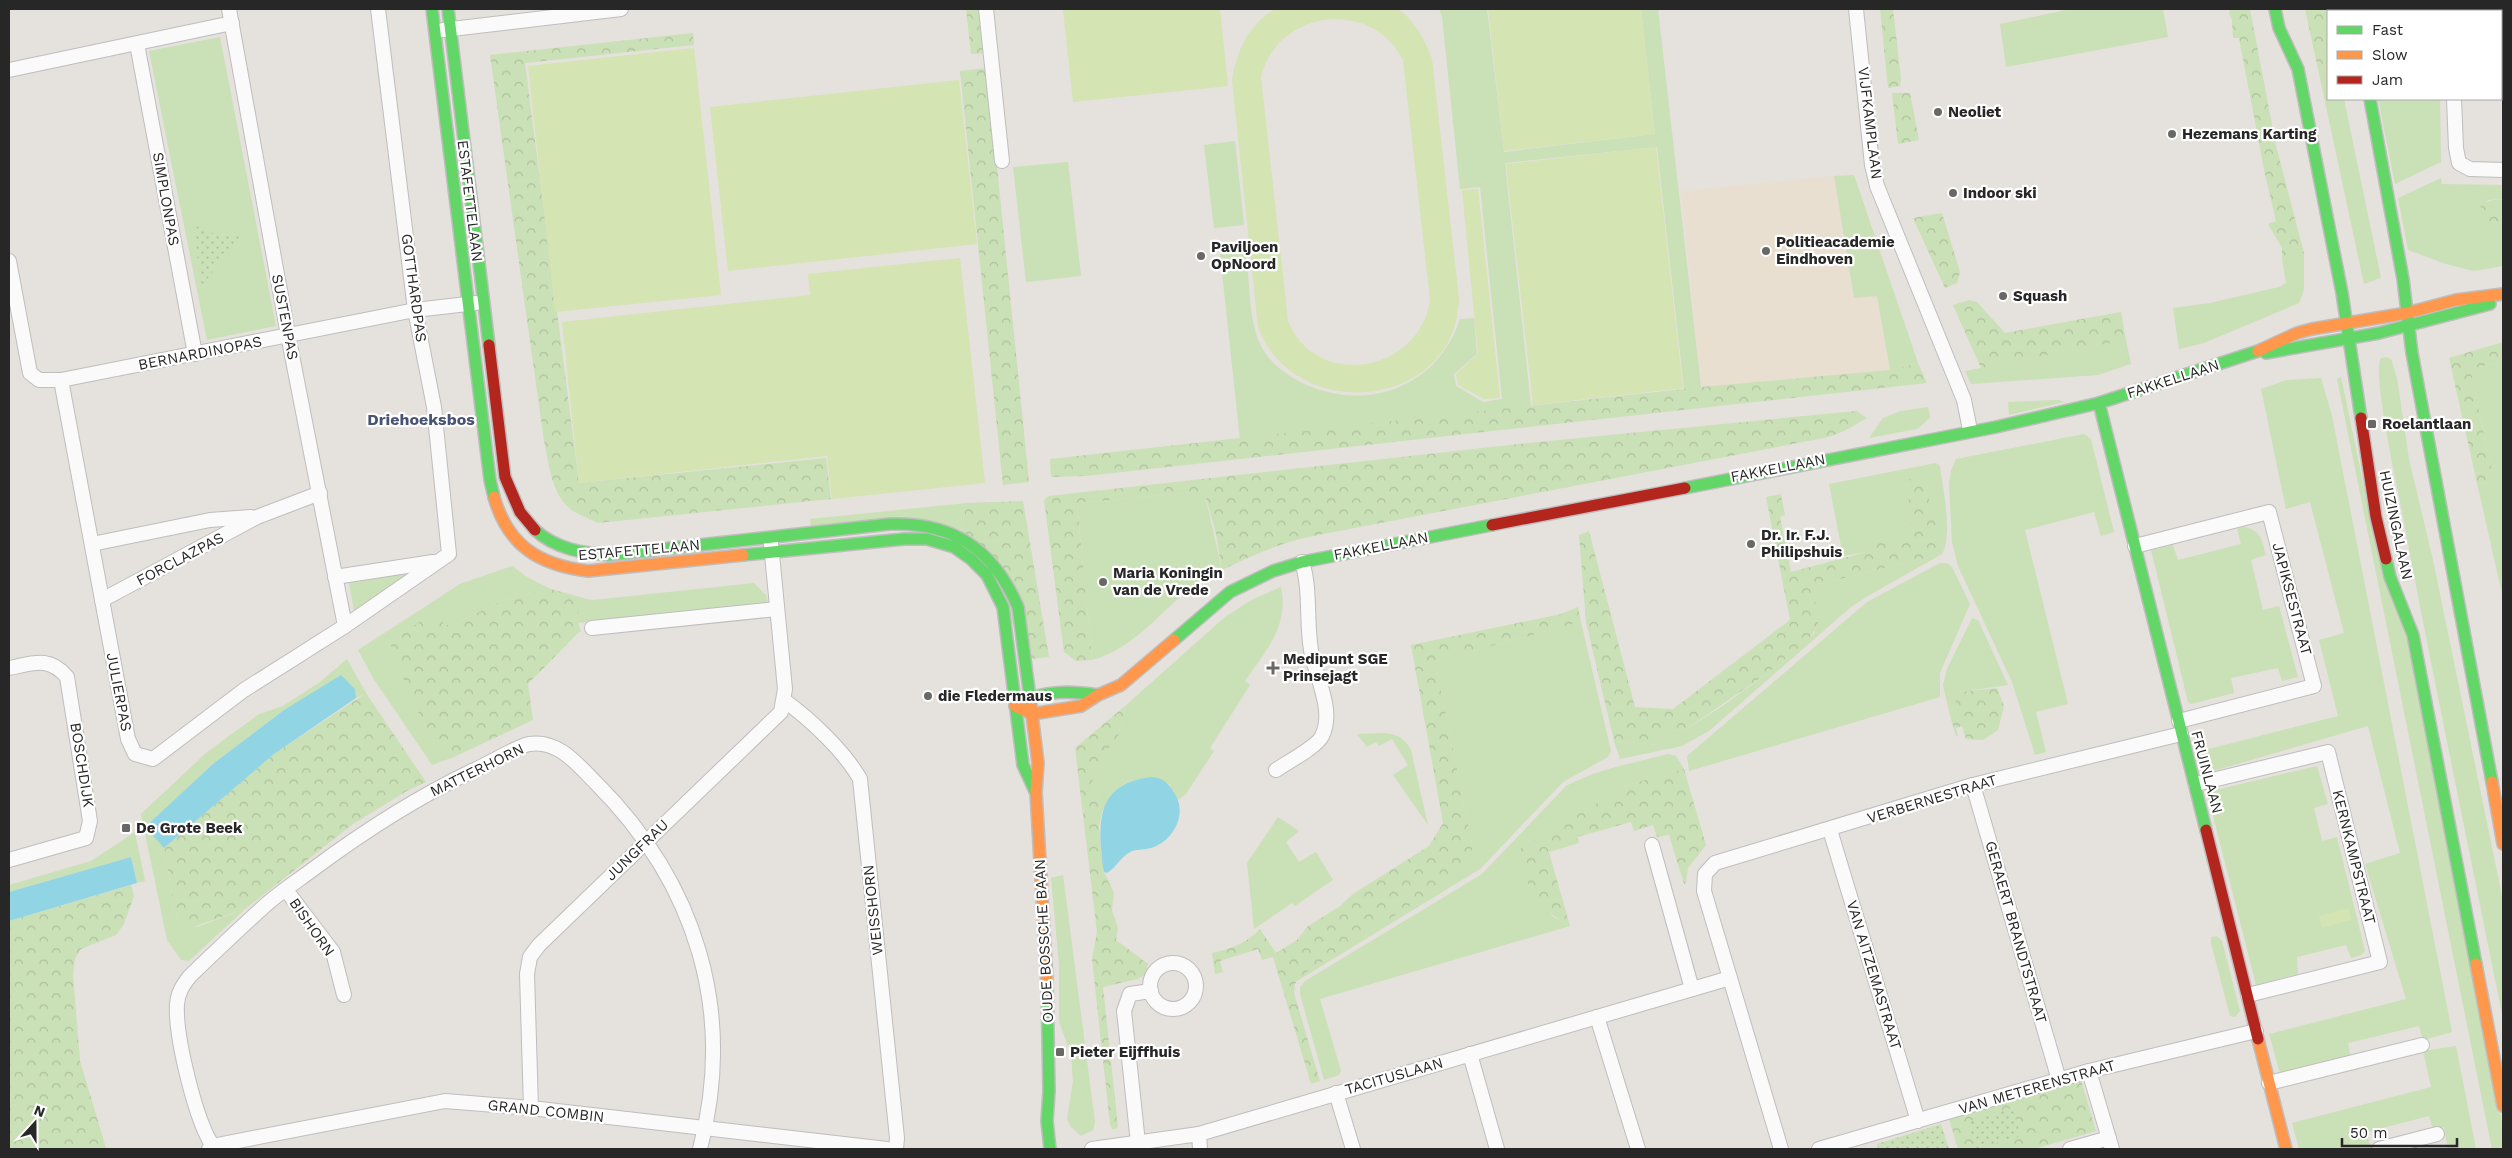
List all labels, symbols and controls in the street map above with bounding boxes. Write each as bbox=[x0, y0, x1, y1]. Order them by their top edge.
legend bbox=[2327, 10, 2502, 100]
text: Fast bbox=[2372, 21, 2404, 39]
text: Slow bbox=[2372, 46, 2408, 64]
street label: VIJFKAMPLAAN bbox=[1854, 66, 1886, 180]
text: Jam bbox=[2372, 71, 2403, 89]
place label: Neoliet bbox=[1948, 103, 2002, 121]
marker: Neoliet bbox=[1932, 106, 1944, 118]
place label: Hezemans Karting bbox=[2182, 125, 2317, 143]
marker: Hezemans Karting bbox=[2166, 128, 2178, 140]
street label: ESTAFETTELAAN bbox=[454, 139, 486, 263]
street label: SIMPLONPAS bbox=[149, 151, 183, 247]
place label: Indoor ski bbox=[1963, 184, 2037, 202]
marker: Indoor ski bbox=[1947, 187, 1959, 199]
street label: GOTTHARDPAS bbox=[397, 233, 431, 343]
place label: Politieacademie Eindhoven bbox=[1776, 233, 1895, 268]
place label: Paviljoen OpNoord bbox=[1211, 238, 1278, 273]
marker: Politieacademie Eindhoven bbox=[1760, 245, 1772, 257]
marker: Paviljoen OpNoord bbox=[1195, 250, 1207, 262]
street label: SUSTENPAS bbox=[268, 273, 302, 361]
place label: Squash bbox=[2013, 287, 2067, 305]
marker: Squash bbox=[1997, 290, 2009, 302]
street label: BERNARDINOPAS bbox=[137, 332, 263, 374]
street label: FAKKELLAAN bbox=[2125, 356, 2221, 402]
district label: Driehoeksbos bbox=[367, 410, 475, 429]
place label: Roelantlaan bbox=[2382, 415, 2471, 433]
marker: Roelantlaan bbox=[2366, 418, 2378, 430]
street label: FAKKELLAAN bbox=[1729, 450, 1827, 486]
street label: HUIZINGALAAN bbox=[2376, 469, 2416, 581]
place label: Dr. Ir. F.J. Philipshuis bbox=[1761, 526, 1842, 561]
street label: FORCLAZPAS bbox=[133, 528, 227, 590]
street label: FAKKELLAAN bbox=[1332, 528, 1430, 564]
street label: ESTAFETTELAAN bbox=[577, 536, 701, 564]
marker: Dr. Ir. F.J. Philipshuis bbox=[1745, 538, 1757, 550]
street label: JAPIKSESTRAAT bbox=[2268, 541, 2316, 657]
place label: Maria Koningin van de Vrede bbox=[1112, 564, 1223, 599]
marker: Maria Koningin van de Vrede bbox=[1097, 576, 1109, 588]
place label: Medipunt SGE Prinsejagt bbox=[1283, 650, 1388, 685]
street label: JULIERPAS bbox=[103, 651, 135, 733]
marker: Medipunt SGE Prinsejagt bbox=[1267, 662, 1279, 674]
place label: die Fledermaus bbox=[938, 687, 1052, 705]
marker: die Fledermaus bbox=[922, 690, 934, 702]
street label: BOSCHDIJK bbox=[66, 721, 98, 809]
street label: FRUINLAAN bbox=[2187, 729, 2227, 815]
street label: MATTERHORN bbox=[427, 739, 527, 801]
street label: VERBERNESTRAAT bbox=[1865, 771, 1999, 827]
street label: KERNKAMPSTRAAT bbox=[2329, 788, 2379, 926]
street label: JUNGFRAU bbox=[602, 816, 672, 884]
place label: De Grote Beek bbox=[136, 819, 243, 837]
marker: De Grote Beek bbox=[120, 822, 132, 834]
street label: GERAERT BRANDTSTRAAT bbox=[1981, 839, 2051, 1025]
street label: OUDE BOSSCHE BAAN bbox=[1031, 859, 1057, 1023]
street label: WEISSHORN bbox=[859, 864, 887, 956]
street label: BISHORN bbox=[285, 894, 339, 960]
street label: VAN AITZEMASTRAAT bbox=[1843, 898, 1905, 1052]
place label: Pieter Eijffhuis bbox=[1070, 1043, 1180, 1061]
marker: Pieter Eijffhuis bbox=[1054, 1046, 1066, 1058]
street label: TACITUSLAAN bbox=[1343, 1053, 1445, 1099]
street label: VAN METERENSTRAAT bbox=[1957, 1056, 2117, 1118]
street label: GRAND COMBIN bbox=[487, 1096, 605, 1126]
north arrow bbox=[10, 1098, 60, 1148]
text: N bbox=[32, 1102, 47, 1120]
scale bar bbox=[2342, 1116, 2457, 1148]
text: 50 m bbox=[2350, 1124, 2387, 1142]

